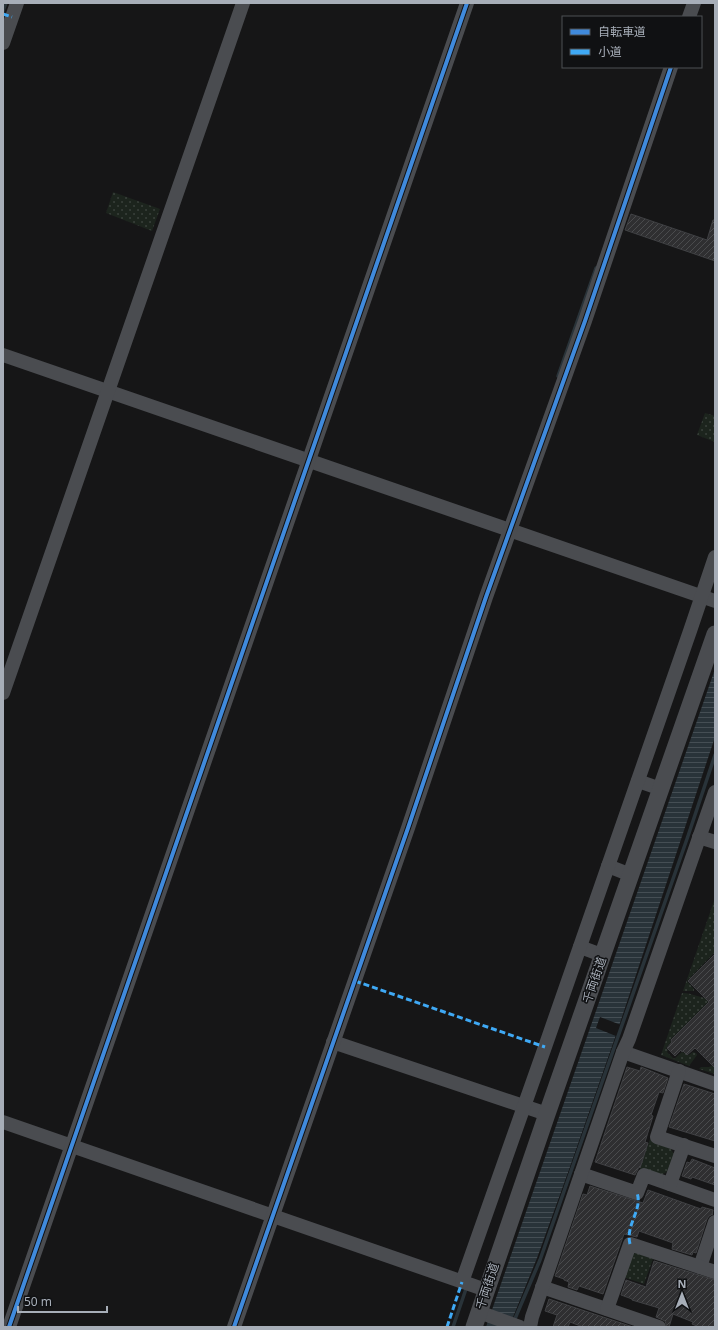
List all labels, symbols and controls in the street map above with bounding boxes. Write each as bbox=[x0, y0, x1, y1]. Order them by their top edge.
legend bbox=[562, 16, 702, 68]
text: 自転車道 bbox=[598, 23, 646, 40]
text: 小道 bbox=[598, 43, 622, 60]
street label: 千両街道 bbox=[578, 955, 610, 1005]
street label: 千両街道 bbox=[471, 1261, 503, 1311]
north arrow bbox=[662, 1274, 702, 1314]
text: N bbox=[678, 1276, 686, 1291]
scale bar bbox=[18, 1288, 107, 1314]
text: 50 m bbox=[24, 1293, 52, 1310]

